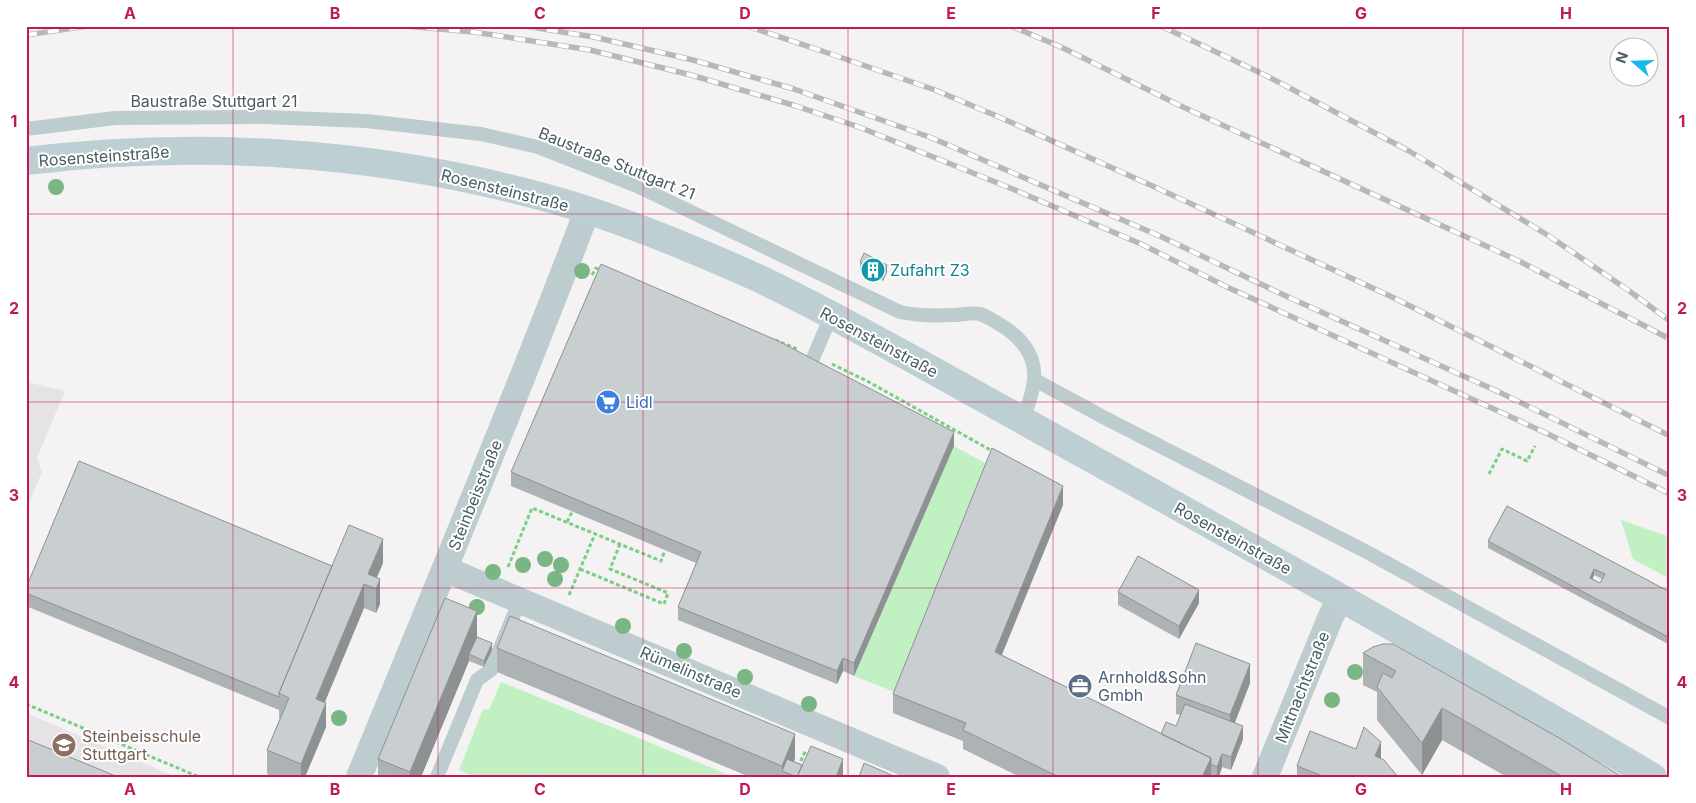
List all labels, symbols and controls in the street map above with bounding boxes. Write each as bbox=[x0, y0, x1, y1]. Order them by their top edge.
text: A bbox=[124, 3, 136, 23]
text: B bbox=[330, 3, 340, 23]
text: C bbox=[534, 3, 546, 23]
text: D bbox=[739, 3, 751, 23]
text: E bbox=[946, 3, 956, 23]
text: F bbox=[1151, 3, 1161, 23]
text: G bbox=[1355, 3, 1367, 23]
text: H bbox=[1560, 3, 1572, 23]
north arrow bbox=[1608, 38, 1658, 88]
text: N bbox=[1612, 49, 1631, 65]
street label: Baustraße Stuttgart 21 bbox=[130, 91, 298, 111]
text: 1 bbox=[11, 111, 17, 131]
text: 1 bbox=[1679, 111, 1685, 131]
street label: Baustraße Stuttgart 21 bbox=[536, 122, 698, 204]
street label: Rosensteinstraße bbox=[38, 141, 170, 171]
street label: Rosensteinstraße bbox=[439, 164, 571, 216]
building icon: Zufahrt Z3 bbox=[860, 257, 886, 283]
place label: Zufahrt Z3 bbox=[890, 260, 970, 280]
text: 2 bbox=[9, 298, 19, 318]
text: 2 bbox=[1677, 298, 1687, 318]
street label: Rosensteinstraße bbox=[816, 302, 942, 382]
supermarket icon: Lidl bbox=[595, 389, 621, 415]
place label: Lidl bbox=[626, 392, 653, 412]
street label: Steinbeisstraße bbox=[444, 437, 506, 553]
text: 3 bbox=[9, 485, 19, 505]
text: 3 bbox=[1677, 485, 1687, 505]
street label: Rosensteinstraße bbox=[1171, 498, 1295, 578]
street label: Mittnachtstraße bbox=[1271, 628, 1333, 746]
street label: Rümelinstraße bbox=[637, 642, 745, 702]
place label: Arnhold&Sohn Gmbh bbox=[1098, 667, 1207, 705]
text: 4 bbox=[9, 672, 20, 692]
text: 4 bbox=[1677, 672, 1688, 692]
office icon: Arnhold&Sohn Gmbh bbox=[1067, 673, 1093, 699]
place label: Steinbeisschule Stuttgart bbox=[82, 726, 201, 764]
school or university icon: Steinbeisschule Stuttgart bbox=[51, 732, 77, 758]
text: A bbox=[124, 779, 136, 799]
text: B bbox=[330, 779, 340, 799]
text: C bbox=[534, 779, 546, 799]
text: D bbox=[739, 779, 751, 799]
text: E bbox=[946, 779, 956, 799]
text: F bbox=[1151, 779, 1161, 799]
text: G bbox=[1355, 779, 1367, 799]
text: H bbox=[1560, 779, 1572, 799]

